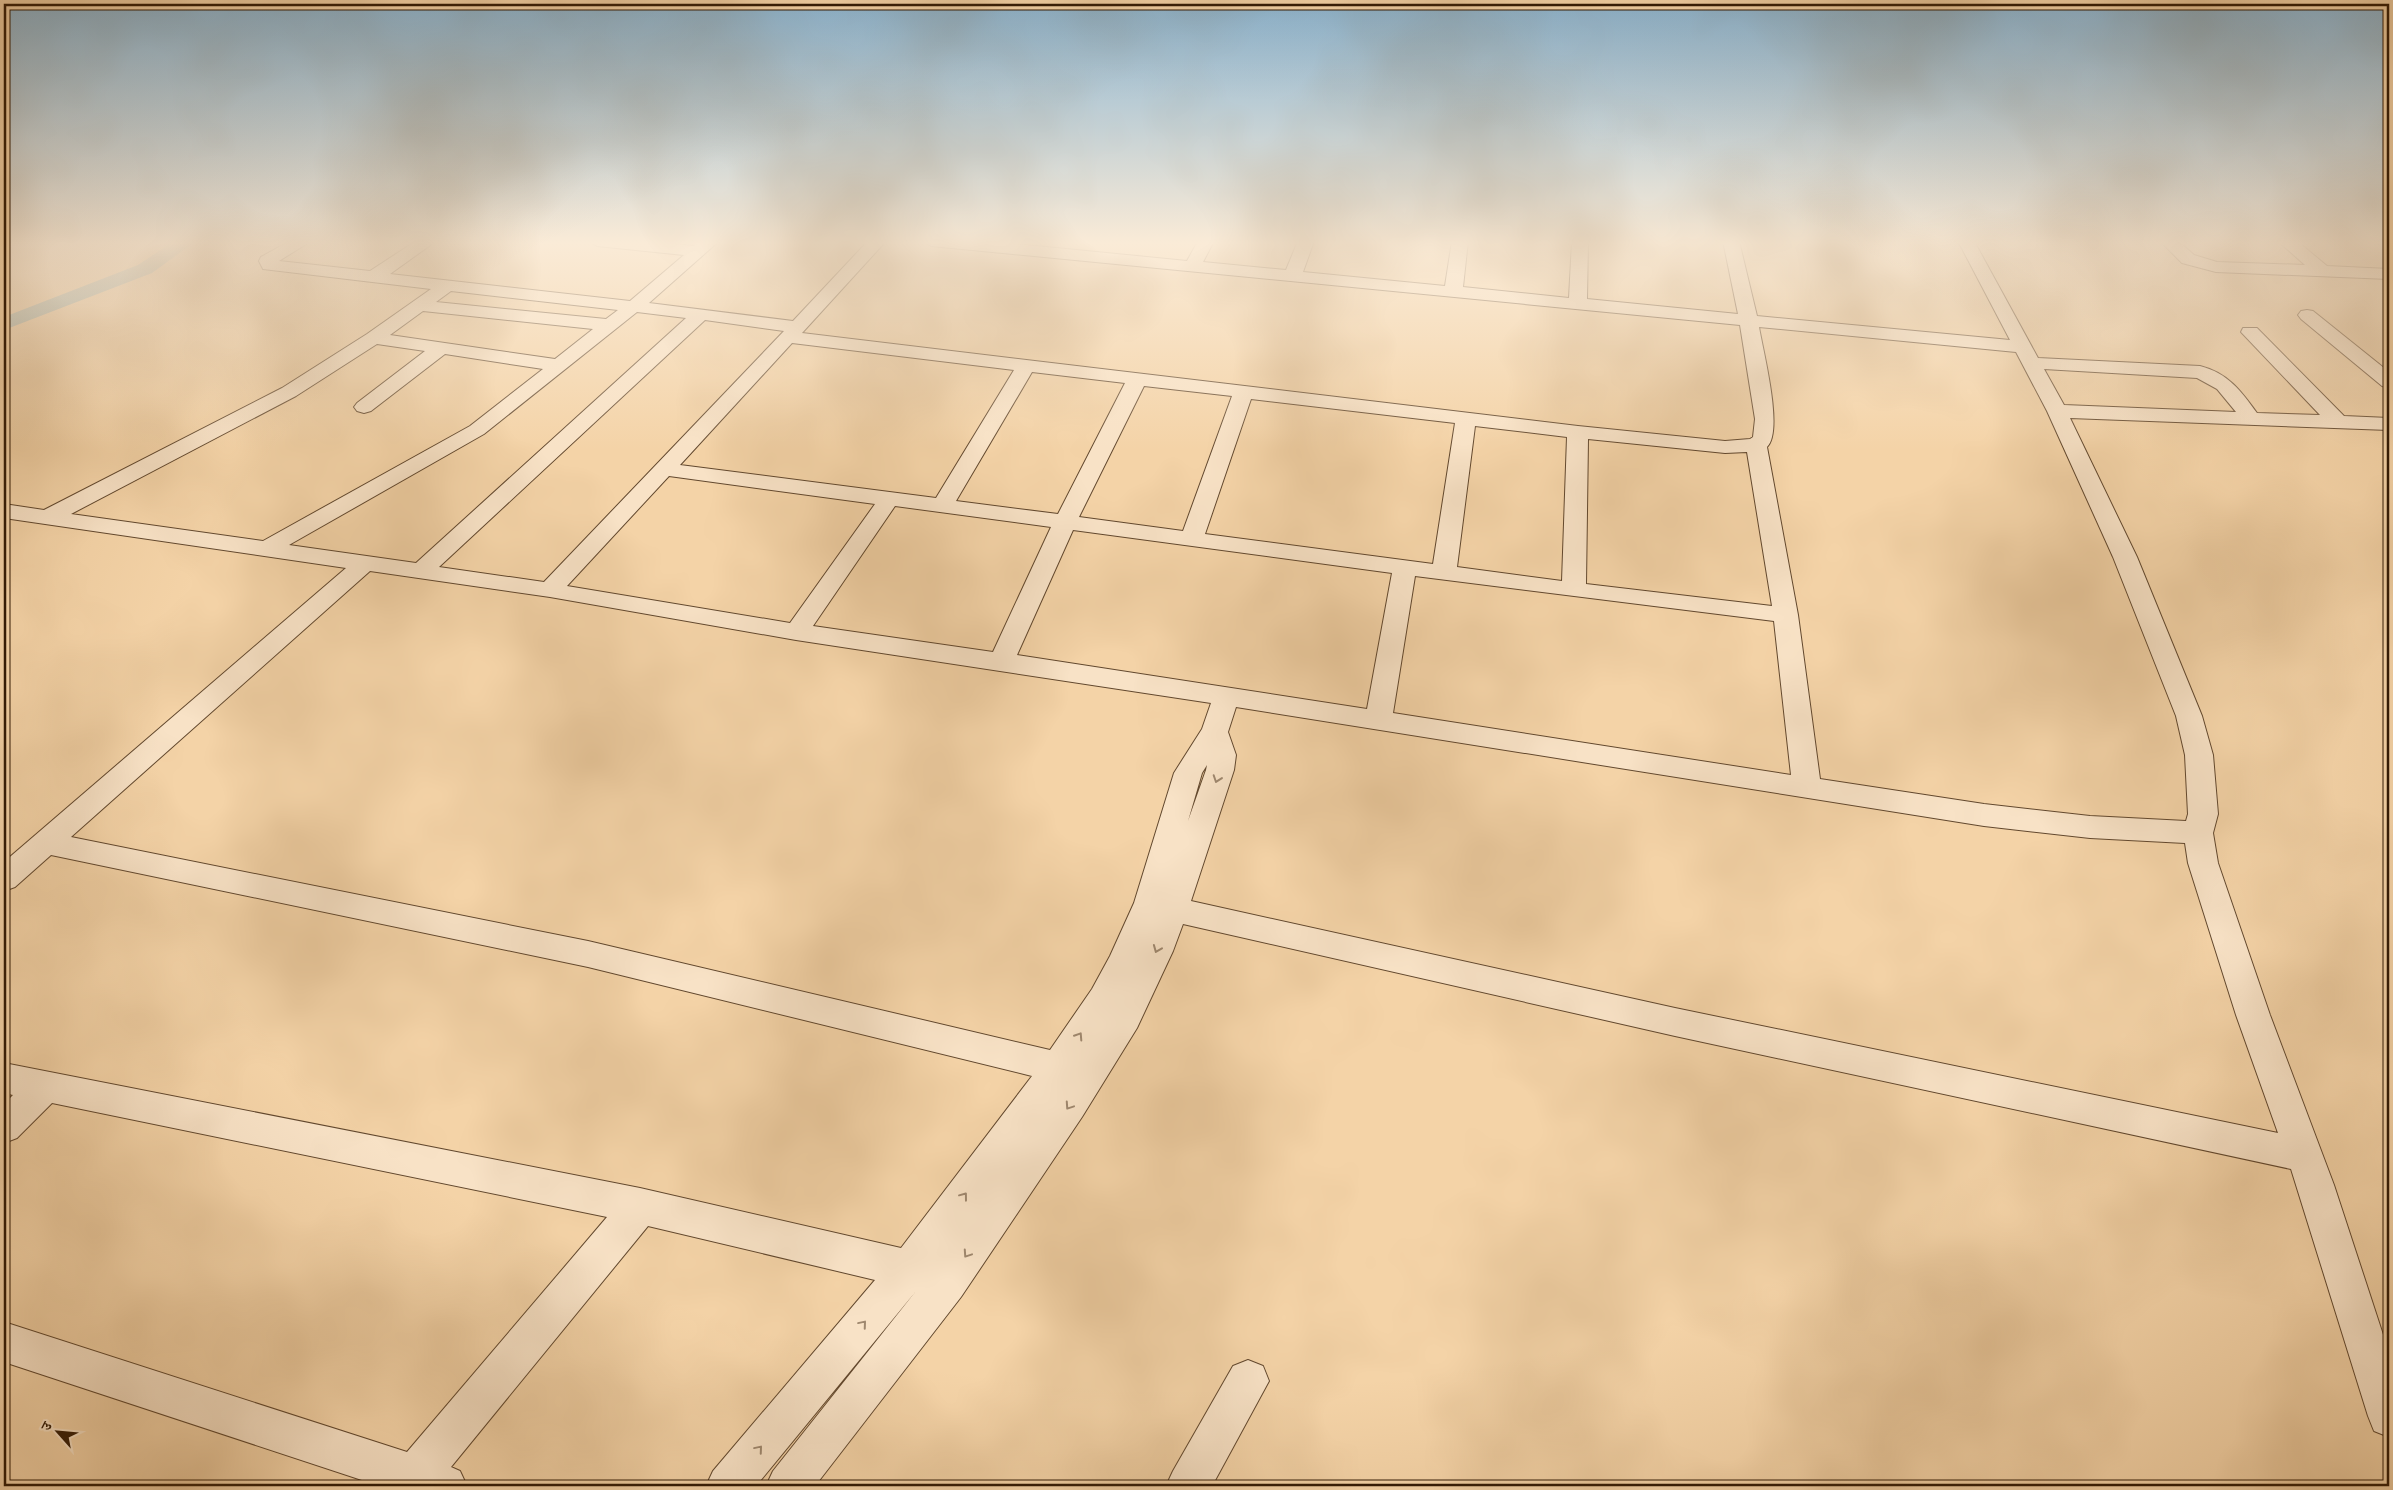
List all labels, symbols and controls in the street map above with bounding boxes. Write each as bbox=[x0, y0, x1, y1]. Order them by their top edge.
one-way arrow bbox=[1212, 775, 1222, 783]
one-way arrow bbox=[1153, 944, 1163, 953]
one-way arrow bbox=[1073, 1032, 1082, 1042]
one-way arrow bbox=[1066, 1100, 1075, 1109]
one-way arrow bbox=[958, 1193, 966, 1202]
one-way arrow bbox=[964, 1248, 973, 1257]
one-way arrow bbox=[857, 1321, 866, 1330]
north arrow bbox=[32, 1408, 82, 1458]
text: उ bbox=[37, 1419, 57, 1435]
one-way arrow bbox=[753, 1445, 762, 1454]

